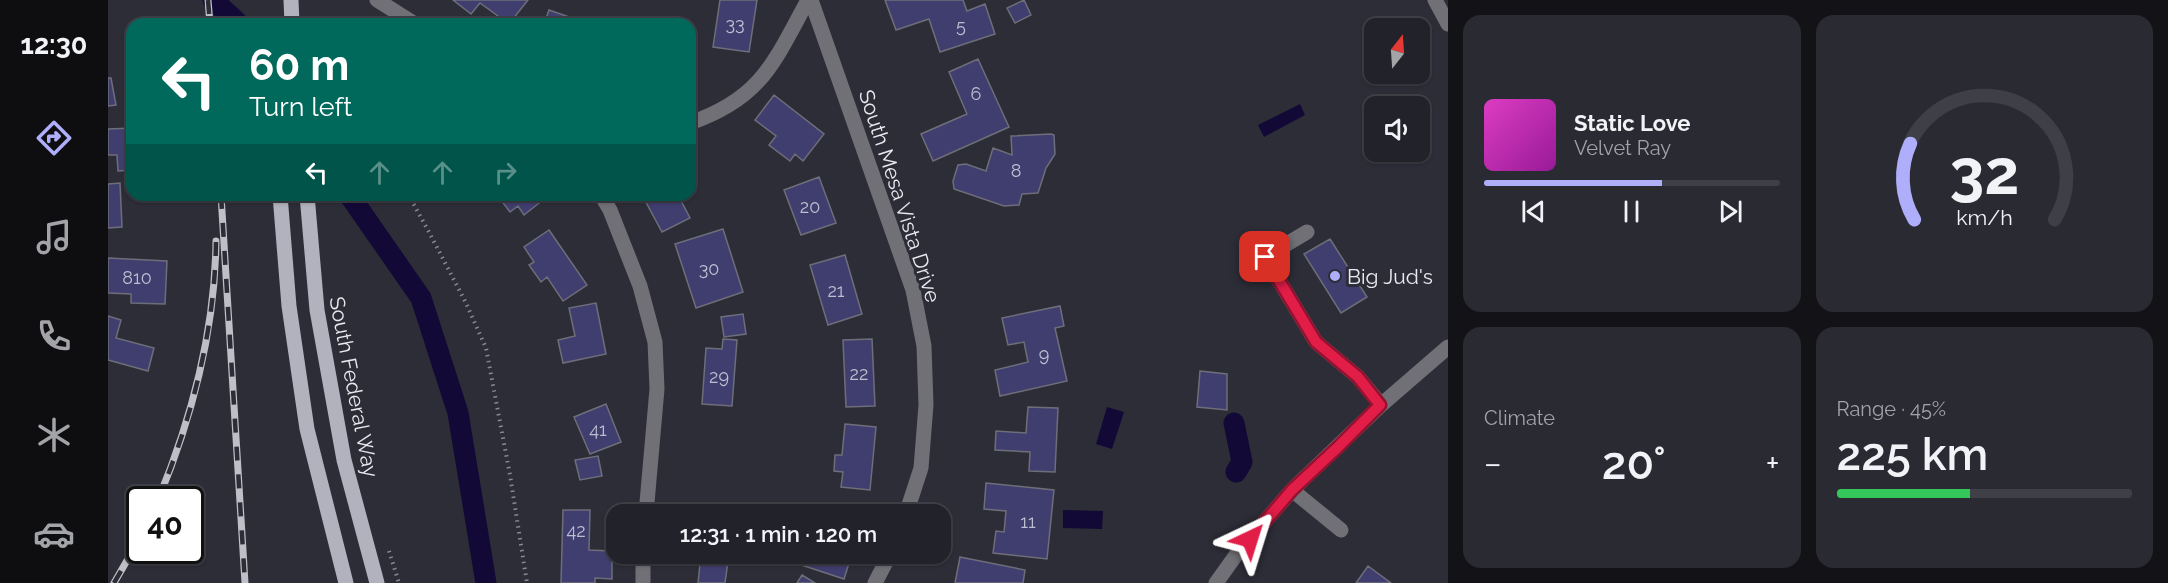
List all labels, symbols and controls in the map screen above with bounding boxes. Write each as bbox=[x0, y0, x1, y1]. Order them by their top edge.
house number: 33 bbox=[725, 13, 745, 34]
house number: 5 bbox=[956, 15, 966, 36]
north arrow bbox=[1364, 18, 1430, 84]
map controls bbox=[1364, 18, 1430, 162]
text: 12:30 bbox=[21, 29, 87, 60]
text: 60 m bbox=[249, 41, 349, 90]
icon: left bbox=[150, 42, 228, 120]
house number: 6 bbox=[971, 83, 982, 104]
street label: South Mesa Vista Drive bbox=[854, 87, 946, 305]
text: Turn left bbox=[249, 91, 352, 122]
button: sound bbox=[1364, 96, 1430, 162]
text: Static Love bbox=[1574, 110, 1691, 136]
icon: directions bbox=[33, 117, 75, 159]
text: Velvet Ray bbox=[1574, 136, 1671, 160]
text: 32 bbox=[1949, 136, 2019, 210]
icon: left bbox=[300, 156, 333, 189]
icon: ahead bbox=[363, 156, 396, 189]
icon: ahead bbox=[426, 156, 459, 189]
icon: right bbox=[489, 156, 522, 189]
house number: 8 bbox=[1011, 160, 1021, 181]
icon: previous bbox=[1517, 195, 1550, 228]
icon: pause bbox=[1615, 195, 1648, 228]
icon: next bbox=[1714, 195, 1747, 228]
house number: 20 bbox=[800, 196, 820, 217]
text: km/h bbox=[1956, 206, 2013, 231]
icon: music bbox=[33, 216, 75, 258]
pin bbox=[1239, 231, 1290, 282]
icon: arrive bbox=[1248, 240, 1281, 273]
house number: 30 bbox=[699, 258, 719, 279]
place label: Big Jud's bbox=[1347, 264, 1433, 289]
house number: 810 bbox=[122, 267, 152, 288]
marker: Big Jud's bbox=[1328, 269, 1342, 283]
house number: 21 bbox=[827, 280, 845, 301]
street label: South Federal Way bbox=[324, 295, 384, 479]
icon: phone bbox=[33, 315, 75, 357]
house number: 9 bbox=[1039, 344, 1049, 365]
house number: 22 bbox=[850, 363, 868, 384]
house number: 29 bbox=[709, 366, 729, 387]
text: Range · 45% bbox=[1837, 397, 1946, 421]
text: Climate bbox=[1484, 406, 1555, 430]
icon: climate bbox=[33, 414, 75, 456]
house number: 41 bbox=[589, 419, 607, 440]
text: 225 km bbox=[1837, 428, 1988, 481]
text: 20° bbox=[1602, 437, 1666, 490]
text: − bbox=[1484, 444, 1502, 483]
text: + bbox=[1766, 444, 1779, 483]
speed limit sign: 40 bbox=[126, 486, 204, 564]
position arrow bbox=[1218, 507, 1282, 571]
house number: 11 bbox=[1020, 511, 1036, 532]
icon: car bbox=[33, 513, 75, 555]
house number: 42 bbox=[566, 520, 586, 541]
text: 12:31 · 1 min · 120 m bbox=[680, 521, 877, 547]

